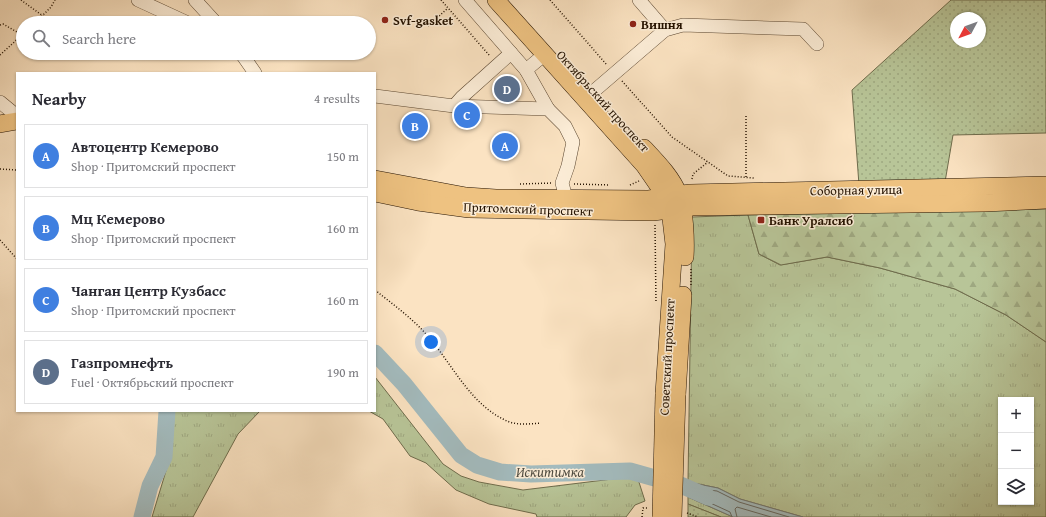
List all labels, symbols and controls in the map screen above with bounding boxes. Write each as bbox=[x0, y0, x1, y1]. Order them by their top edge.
place label: Svf-gasket bbox=[393, 11, 453, 30]
north arrow bbox=[950, 12, 986, 48]
marker: Svf-gasket bbox=[380, 15, 390, 25]
place label: Вишня bbox=[641, 15, 683, 34]
search box bbox=[16, 16, 376, 60]
marker: Вишня bbox=[628, 19, 638, 29]
icon: search bbox=[30, 27, 52, 49]
text: Search here bbox=[62, 28, 136, 49]
street label: Октябрьский проспект bbox=[552, 46, 655, 157]
pin: D bbox=[494, 74, 520, 104]
text: Nearby bbox=[32, 86, 86, 111]
text: 4 results bbox=[314, 89, 360, 108]
pin: C bbox=[454, 100, 480, 130]
pin: B bbox=[402, 111, 428, 141]
pin: A bbox=[492, 131, 518, 161]
text: Автоцентр Кемерово bbox=[71, 136, 219, 157]
text: A bbox=[42, 147, 50, 166]
text: 150 m bbox=[327, 147, 359, 166]
text: Shop · Притомский проспект bbox=[71, 157, 236, 176]
street label: Соборная улица bbox=[810, 180, 903, 200]
street label: Притомский проспект bbox=[463, 197, 594, 221]
text: Мц Кемерово bbox=[71, 208, 165, 229]
place label: Банк Уралсиб bbox=[769, 211, 853, 230]
marker: Банк Уралсиб bbox=[756, 215, 766, 225]
text: B bbox=[42, 219, 50, 238]
text: 160 m bbox=[327, 219, 359, 238]
text: Shop · Притомский проспект bbox=[71, 229, 236, 248]
text: Чанган Центр Кузбасс bbox=[71, 280, 226, 301]
text: C bbox=[42, 291, 50, 310]
text: 160 m bbox=[327, 291, 359, 310]
street label: Советский проспект bbox=[654, 298, 680, 416]
text: Shop · Притомский проспект bbox=[71, 301, 236, 320]
your location bbox=[421, 332, 441, 352]
text: Газпромнефть bbox=[71, 352, 173, 373]
text: D bbox=[42, 363, 50, 382]
text: 190 m bbox=[327, 363, 359, 382]
text: Fuel · Октябрьский проспект bbox=[71, 373, 234, 392]
map controls bbox=[998, 397, 1034, 505]
button: + bbox=[998, 397, 1034, 433]
button: − bbox=[998, 433, 1034, 469]
water label: Искитимка bbox=[516, 462, 585, 482]
button: layers bbox=[998, 469, 1034, 505]

